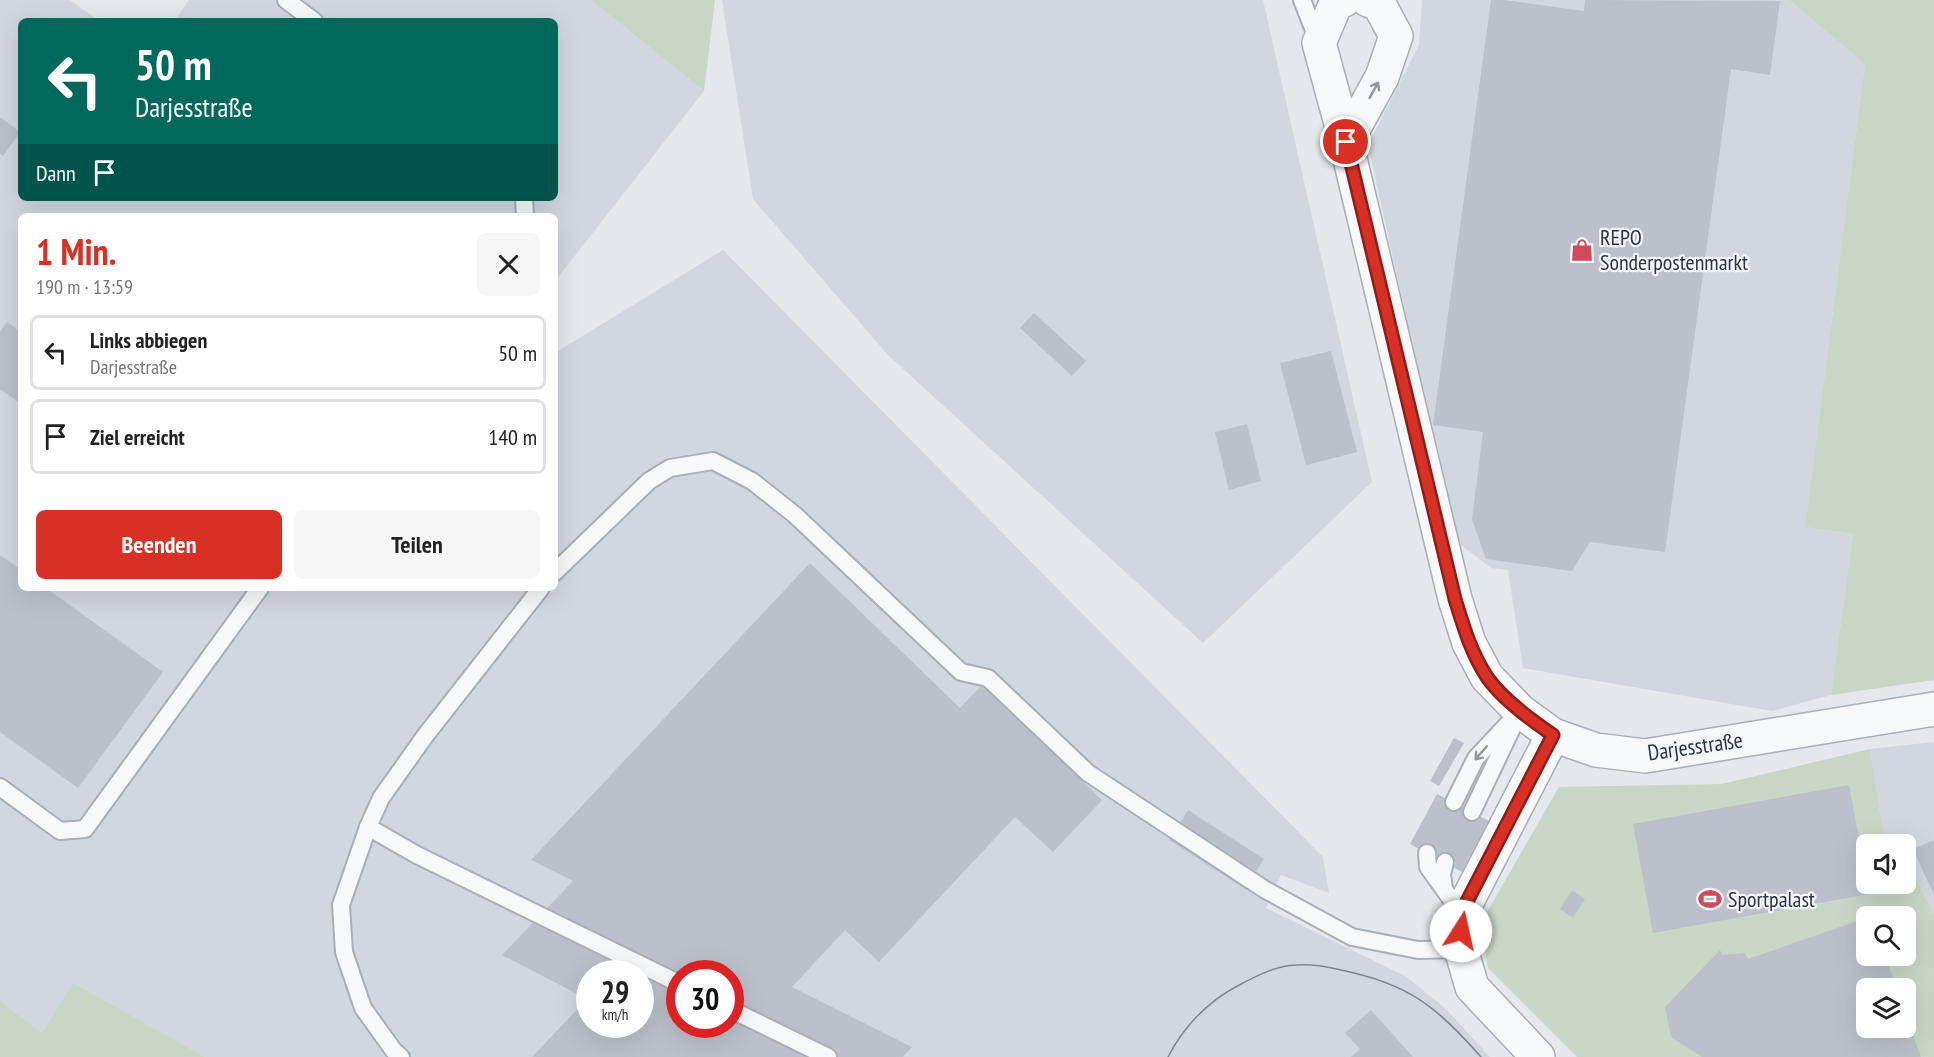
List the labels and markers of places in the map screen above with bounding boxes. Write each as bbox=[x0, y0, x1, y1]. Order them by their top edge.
pin bbox=[1320, 116, 1371, 167]
place label: REPO Sonderpostenmarkt bbox=[1600, 223, 1748, 276]
shop icon: REPO Sonderpostenmarkt bbox=[1569, 237, 1595, 263]
place label: Sportpalast bbox=[1728, 885, 1815, 913]
sports icon: Sportpalast bbox=[1697, 886, 1723, 912]

